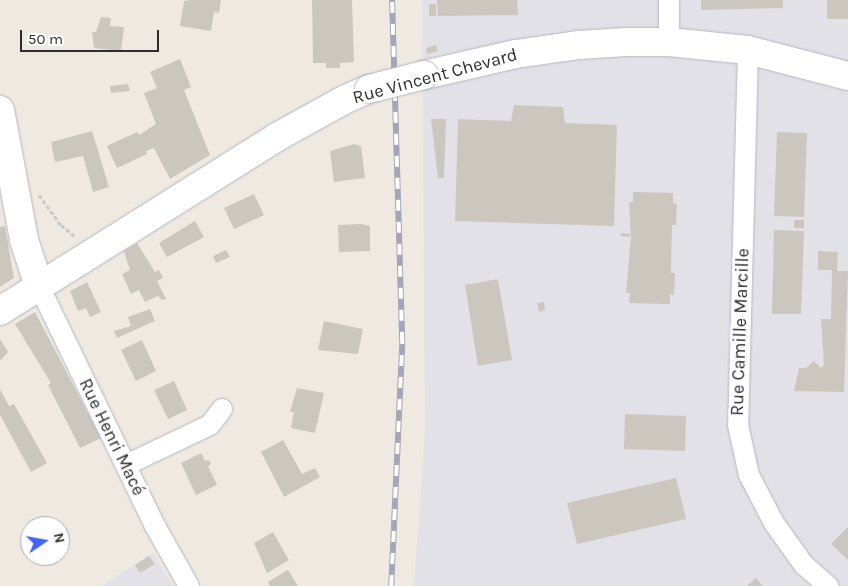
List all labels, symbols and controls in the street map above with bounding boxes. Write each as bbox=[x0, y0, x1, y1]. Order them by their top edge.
scale bar bbox=[22, 20, 161, 52]
text: 50 m bbox=[28, 30, 63, 48]
street label: Rue Vincent Chevard bbox=[350, 44, 520, 108]
street label: Rue Camille Marcille bbox=[726, 248, 754, 416]
street label: Rue Henri Macé bbox=[74, 375, 150, 499]
north arrow bbox=[20, 516, 70, 566]
text: N bbox=[50, 531, 69, 545]

